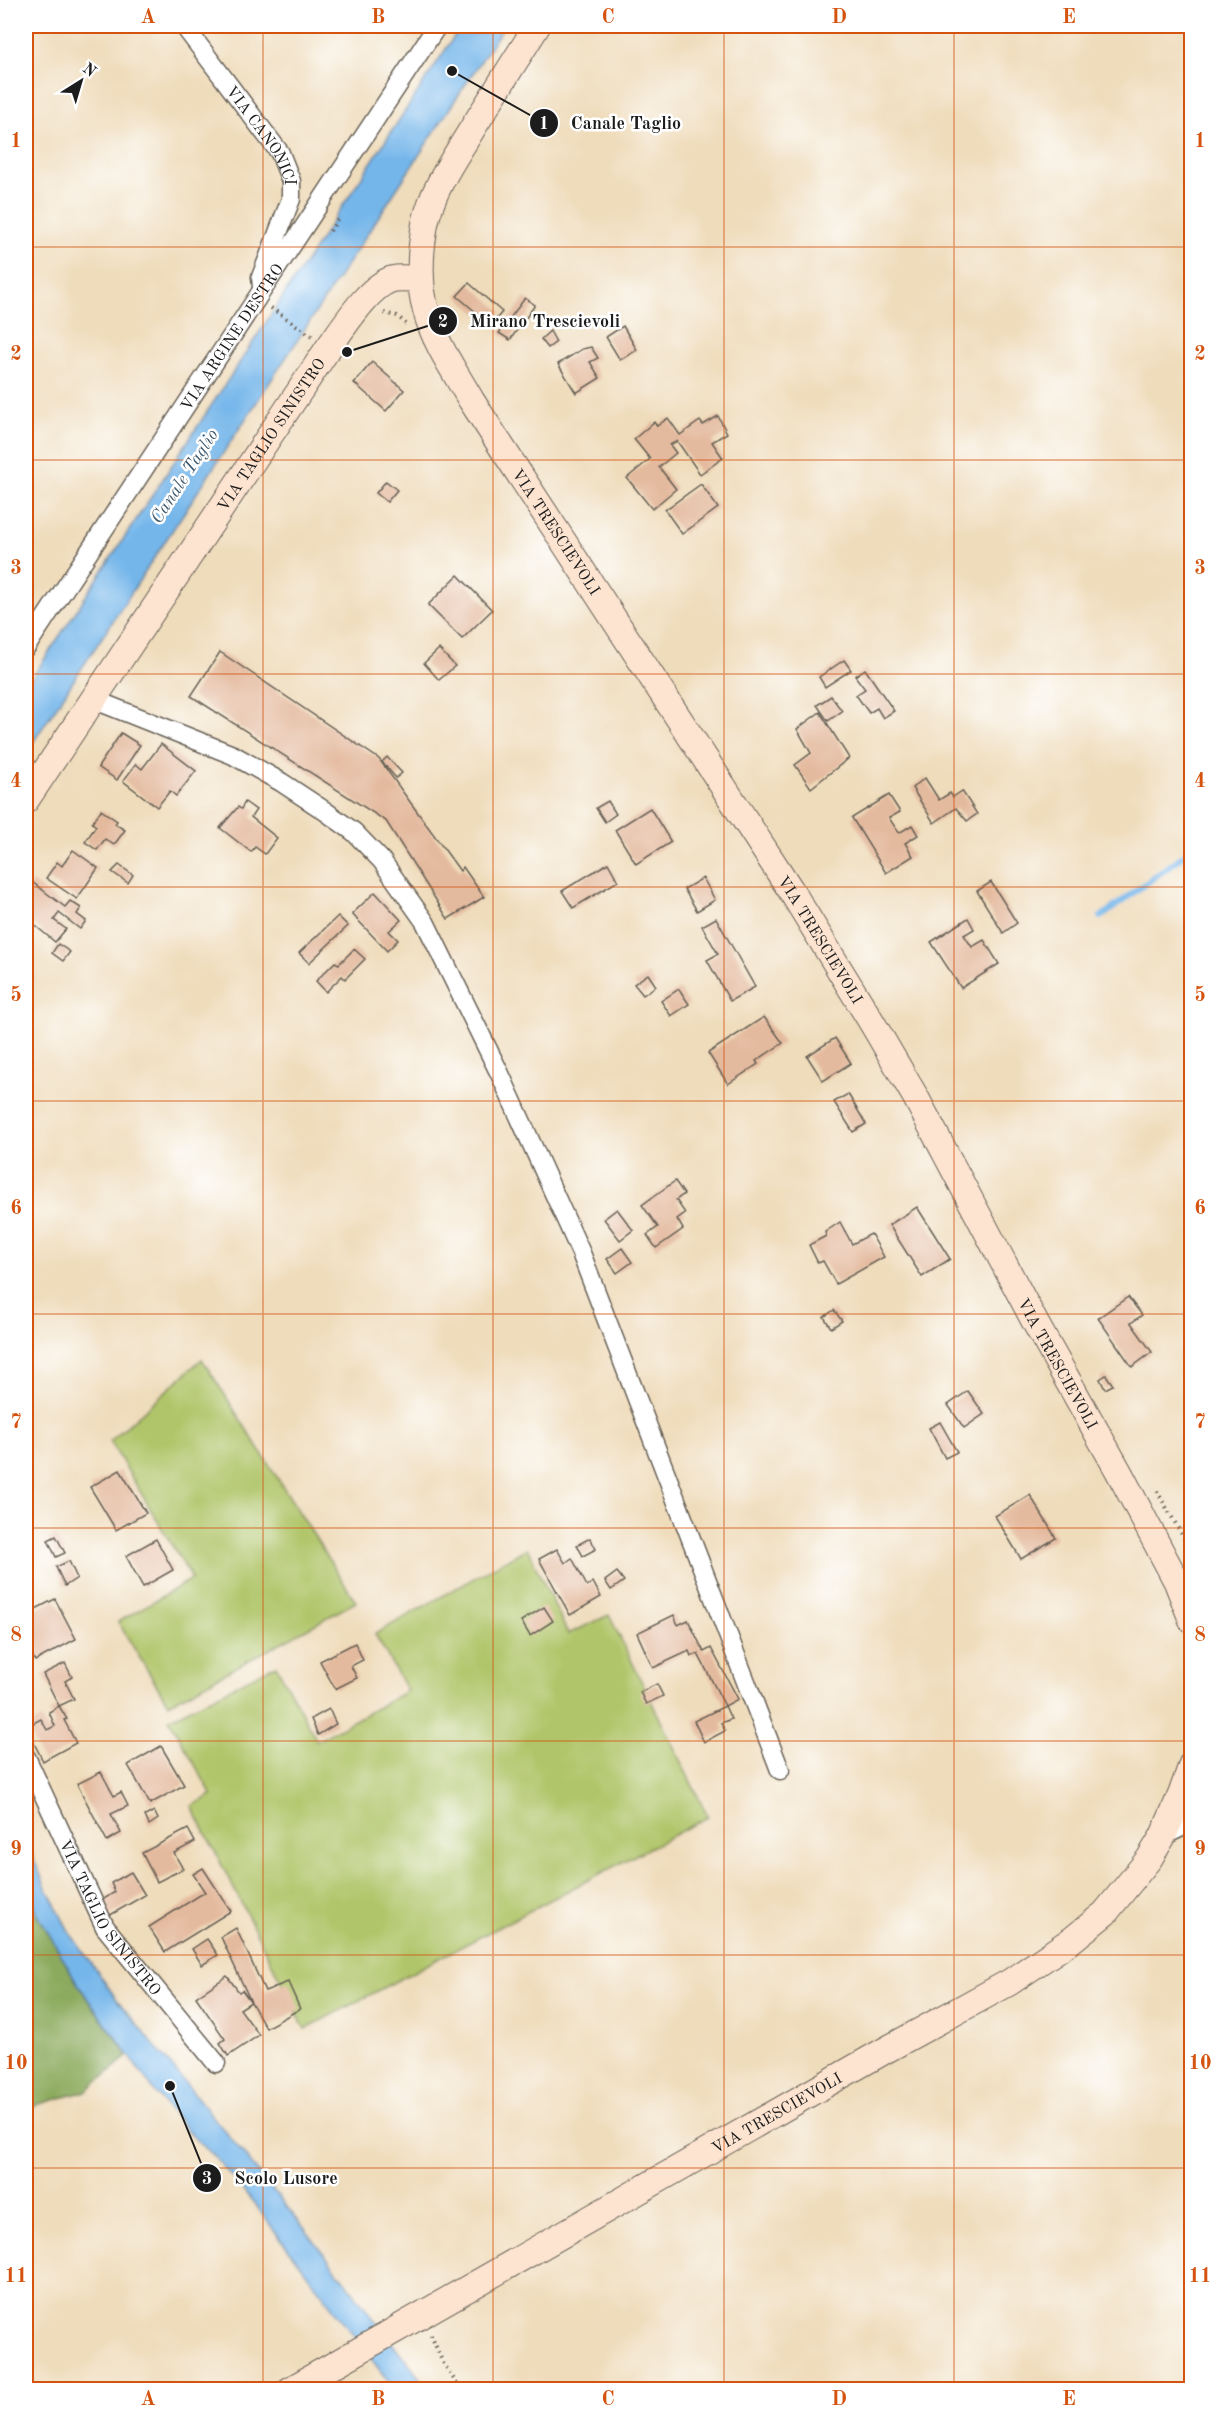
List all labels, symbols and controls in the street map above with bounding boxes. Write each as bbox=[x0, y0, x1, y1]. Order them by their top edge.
text: A bbox=[140, 8, 156, 28]
text: B bbox=[371, 8, 385, 28]
text: C bbox=[601, 8, 615, 28]
text: D bbox=[831, 8, 847, 28]
text: E bbox=[1062, 8, 1076, 28]
north arrow bbox=[51, 51, 111, 111]
text: N bbox=[79, 61, 99, 81]
street label: VIA CANONICI bbox=[222, 84, 297, 185]
callout: Canale Taglio bbox=[529, 105, 694, 141]
text: 1 bbox=[539, 115, 549, 133]
text: Canale Taglio bbox=[571, 115, 681, 133]
text: 1 bbox=[10, 132, 22, 152]
text: 1 bbox=[1194, 132, 1206, 152]
street label: VIA ARGINE DESTRO bbox=[179, 262, 287, 414]
callout: Mirano Trescievoli bbox=[428, 303, 632, 339]
text: 2 bbox=[438, 313, 448, 331]
text: Mirano Trescievoli bbox=[470, 313, 620, 331]
text: 2 bbox=[10, 345, 22, 365]
text: 2 bbox=[1194, 345, 1206, 365]
street label: VIA TAGLIO SINISTRO bbox=[216, 356, 329, 515]
water label: Canale Taglio bbox=[148, 426, 222, 527]
street label: VIA TRESCIEVOLI bbox=[508, 467, 602, 598]
text: 3 bbox=[10, 559, 22, 579]
text: 3 bbox=[1194, 559, 1206, 579]
text: 4 bbox=[10, 772, 22, 792]
text: 4 bbox=[1194, 772, 1206, 792]
street label: VIA TRESCIEVOLI bbox=[774, 874, 864, 1007]
text: 5 bbox=[10, 985, 22, 1006]
text: 5 bbox=[1194, 985, 1206, 1006]
text: 6 bbox=[10, 1199, 22, 1219]
text: 6 bbox=[1194, 1199, 1206, 1219]
street label: VIA TRESCIEVOLI bbox=[1014, 1296, 1099, 1432]
text: 7 bbox=[10, 1413, 22, 1433]
text: 7 bbox=[1194, 1413, 1206, 1433]
text: 8 bbox=[10, 1626, 22, 1646]
text: 8 bbox=[1194, 1626, 1206, 1646]
street label: VIA TAGLIO SINISTRO bbox=[56, 1838, 163, 1999]
text: 9 bbox=[10, 1840, 22, 1860]
text: 9 bbox=[1194, 1840, 1206, 1860]
text: 10 bbox=[4, 2054, 28, 2074]
text: 10 bbox=[1188, 2054, 1212, 2074]
street label: VIA TRESCIEVOLI bbox=[710, 2071, 845, 2158]
callout: Scolo Lusore bbox=[192, 2160, 350, 2196]
text: 3 bbox=[202, 2170, 212, 2188]
text: Scolo Lusore bbox=[234, 2170, 338, 2188]
text: 11 bbox=[4, 2267, 28, 2287]
text: 11 bbox=[1188, 2267, 1212, 2287]
text: A bbox=[140, 2390, 156, 2410]
text: B bbox=[371, 2390, 385, 2410]
text: C bbox=[601, 2390, 615, 2410]
text: D bbox=[831, 2390, 847, 2410]
text: E bbox=[1062, 2390, 1076, 2410]

